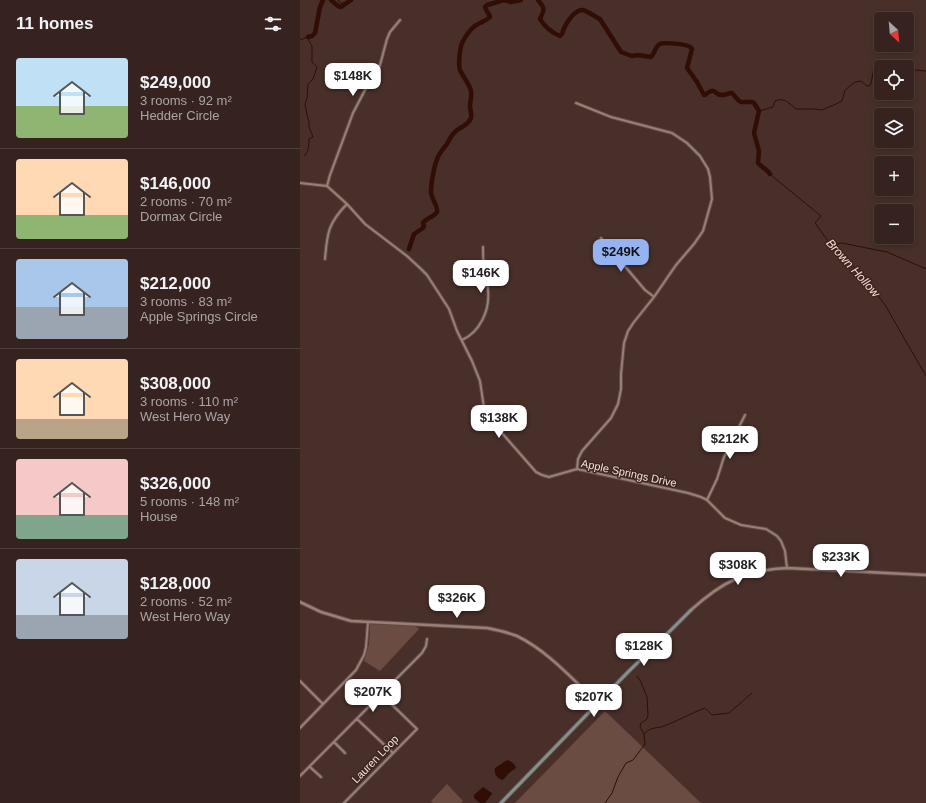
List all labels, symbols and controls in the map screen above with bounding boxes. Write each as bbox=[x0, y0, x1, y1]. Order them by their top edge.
north arrow bbox=[874, 12, 914, 52]
map controls bbox=[874, 12, 914, 244]
icon: filters bbox=[262, 13, 284, 35]
text: 11 homes bbox=[16, 14, 94, 33]
button: locate bbox=[874, 60, 914, 100]
pin: $148K bbox=[325, 63, 381, 97]
text: $148K bbox=[334, 68, 372, 83]
text: $249,000 bbox=[140, 73, 211, 92]
icon: home bbox=[48, 74, 96, 122]
text: 3 rooms · 92 m² bbox=[140, 93, 232, 108]
text: Hedder Circle bbox=[140, 108, 219, 123]
button: layers bbox=[874, 108, 914, 148]
button: + bbox=[874, 156, 914, 196]
text: $146,000 bbox=[140, 174, 211, 193]
icon: home bbox=[48, 175, 96, 223]
text: 2 rooms · 70 m² bbox=[140, 194, 232, 209]
button: − bbox=[874, 204, 914, 244]
text: Dormax Circle bbox=[140, 209, 222, 224]
water label: Brown Hollow bbox=[823, 236, 884, 301]
pin: $249K bbox=[593, 239, 649, 273]
text: $249K bbox=[602, 244, 640, 259]
pin: $146K bbox=[453, 260, 509, 294]
text: $146K bbox=[462, 265, 500, 280]
text: $212,000 bbox=[140, 274, 211, 293]
icon: home bbox=[48, 275, 96, 323]
text: 3 rooms · 83 m² bbox=[140, 294, 232, 309]
text: Apple Springs Circle bbox=[140, 309, 258, 324]
text: $308,000 bbox=[140, 374, 211, 393]
icon: home bbox=[48, 375, 96, 423]
text: 3 rooms · 110 m² bbox=[140, 394, 238, 409]
pin: $138K bbox=[471, 405, 527, 439]
text: West Hero Way bbox=[140, 409, 230, 424]
text: $138K bbox=[480, 410, 518, 425]
pin: $212K bbox=[702, 426, 758, 460]
text: $212K bbox=[711, 431, 749, 446]
street label: Apple Springs Drive bbox=[580, 457, 678, 489]
text: $326,000 bbox=[140, 474, 211, 493]
icon: home bbox=[48, 475, 96, 523]
text: 5 rooms · 148 m² bbox=[140, 494, 239, 509]
text: House bbox=[140, 509, 178, 524]
pin: $233K bbox=[813, 544, 869, 578]
text: $233K bbox=[822, 549, 860, 564]
pin: $308K bbox=[710, 552, 766, 586]
text: $308K bbox=[719, 557, 757, 572]
text: $128,000 bbox=[140, 574, 211, 593]
icon: home bbox=[48, 575, 96, 623]
pin: $326K bbox=[429, 585, 485, 619]
text: $326K bbox=[438, 590, 476, 605]
text: 2 rooms · 52 m² bbox=[140, 594, 232, 609]
text: West Hero Way bbox=[140, 609, 230, 624]
pin: $128K bbox=[616, 633, 672, 667]
text: $128K bbox=[625, 638, 663, 653]
pin: $207K bbox=[345, 679, 401, 713]
text: $207K bbox=[354, 684, 392, 699]
pin: $207K bbox=[566, 684, 622, 718]
text: $207K bbox=[575, 689, 613, 704]
street label: Lauren Loop bbox=[349, 733, 401, 785]

